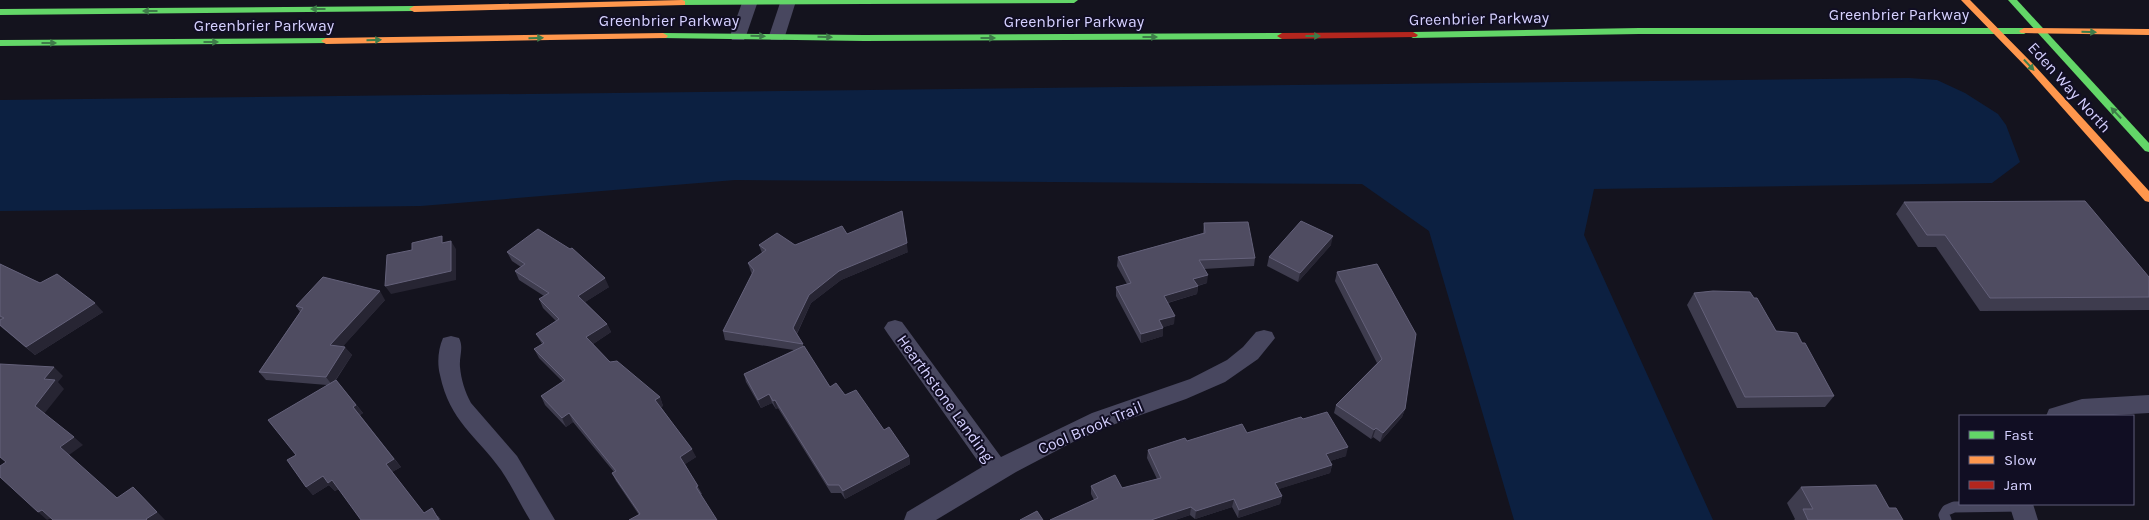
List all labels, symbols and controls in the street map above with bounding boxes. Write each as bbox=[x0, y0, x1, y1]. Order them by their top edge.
street label: Greenbrier Parkway bbox=[1829, 5, 1970, 24]
one-way arrow bbox=[310, 6, 326, 14]
one-way arrow bbox=[142, 7, 158, 15]
street label: Greenbrier Parkway bbox=[1409, 8, 1550, 29]
street label: Greenbrier Parkway bbox=[599, 11, 740, 30]
street label: Greenbrier Parkway bbox=[1004, 12, 1145, 31]
street label: Greenbrier Parkway bbox=[194, 16, 335, 35]
one-way arrow bbox=[2081, 28, 2097, 36]
one-way arrow bbox=[750, 32, 766, 40]
one-way arrow bbox=[1305, 32, 1321, 40]
one-way arrow bbox=[1143, 33, 1159, 41]
one-way arrow bbox=[528, 34, 544, 42]
one-way arrow bbox=[818, 34, 834, 42]
one-way arrow bbox=[980, 34, 996, 42]
one-way arrow bbox=[366, 36, 382, 44]
one-way arrow bbox=[203, 38, 219, 46]
street label: Eden Way North bbox=[2024, 38, 2115, 136]
one-way arrow bbox=[41, 39, 57, 47]
one-way arrow bbox=[2023, 59, 2035, 71]
one-way arrow bbox=[2110, 107, 2122, 119]
street label: Hearthstone Landing bbox=[893, 331, 998, 466]
street label: Cool Brook Trail bbox=[1035, 397, 1146, 458]
legend bbox=[1959, 415, 2134, 505]
text: Fast bbox=[2004, 426, 2034, 444]
text: Slow bbox=[2004, 451, 2036, 469]
text: Jam bbox=[2004, 476, 2032, 494]

